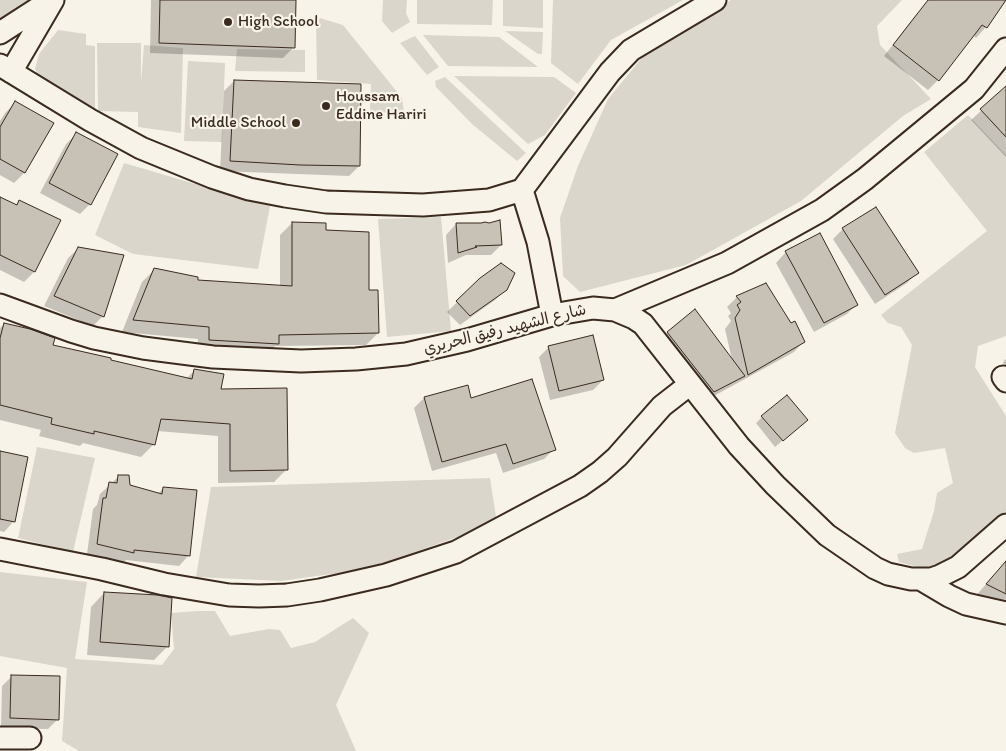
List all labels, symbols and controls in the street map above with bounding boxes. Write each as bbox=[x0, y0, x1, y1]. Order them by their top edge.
place label: High School bbox=[238, 12, 319, 32]
marker: High School bbox=[222, 16, 234, 28]
place label: Houssam Eddine Hariri bbox=[336, 87, 427, 125]
marker: Houssam Eddine Hariri bbox=[320, 100, 332, 112]
place label: Middle School bbox=[191, 113, 286, 133]
marker: Middle School bbox=[290, 117, 302, 129]
street label: شارع الشهيد رفيق الحريري bbox=[422, 301, 588, 359]

